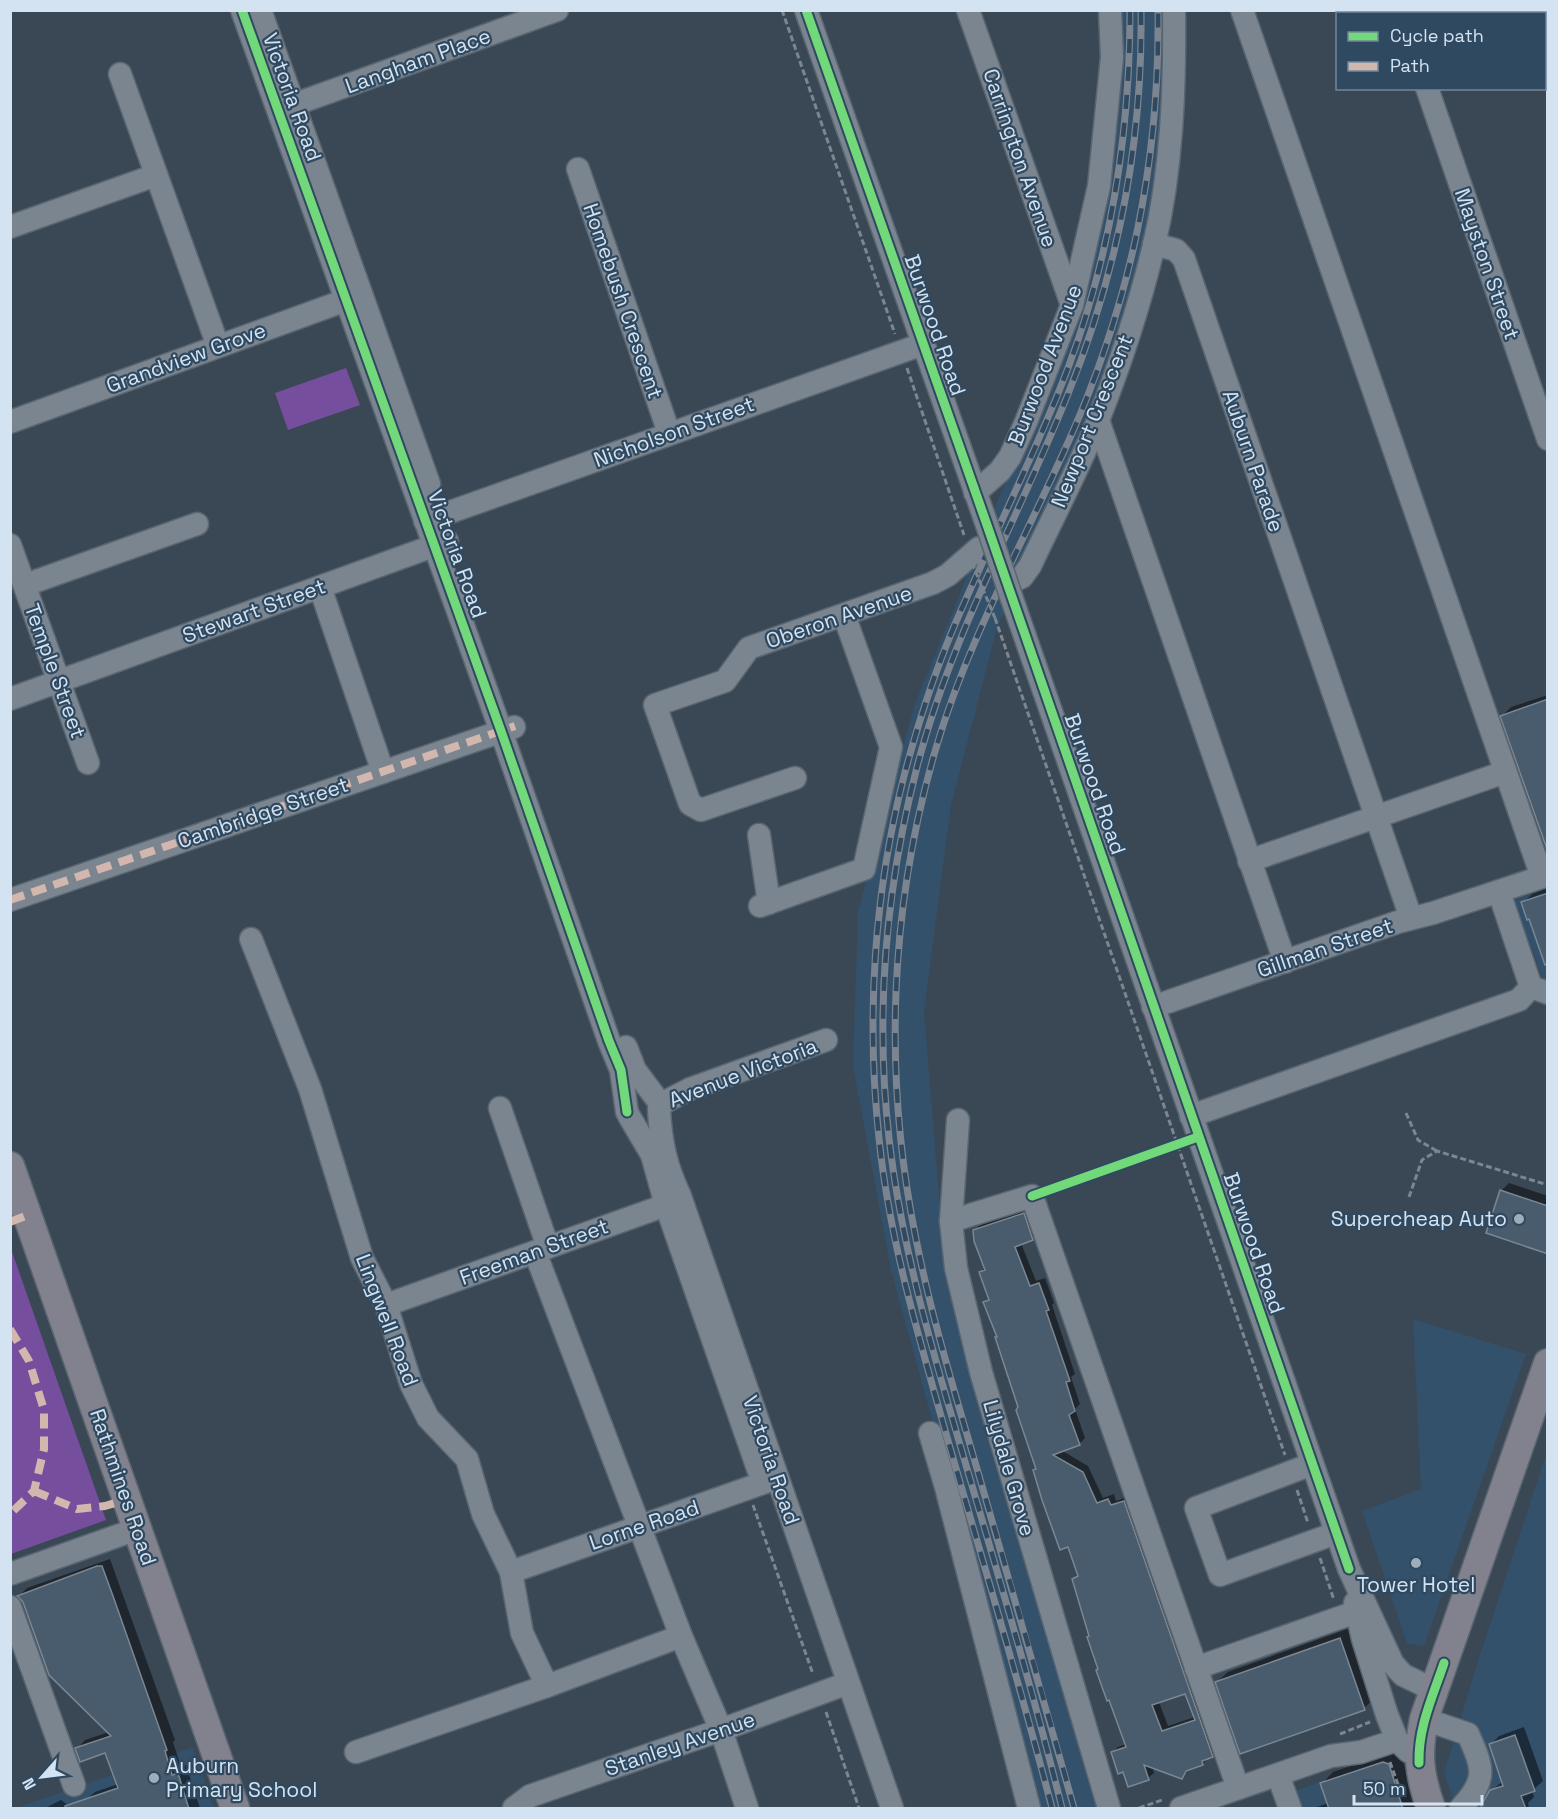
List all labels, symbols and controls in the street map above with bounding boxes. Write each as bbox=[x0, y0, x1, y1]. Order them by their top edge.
legend bbox=[1336, 12, 1546, 90]
street label: Langham Place bbox=[341, 22, 494, 99]
text: Cycle path bbox=[1390, 24, 1484, 47]
street label: Victoria Road bbox=[257, 29, 328, 165]
text: Path bbox=[1390, 54, 1430, 77]
street label: Carrington Avenue bbox=[977, 65, 1064, 251]
street label: Mayston Street bbox=[1449, 185, 1526, 343]
street label: Homebush Crescent bbox=[577, 200, 670, 402]
street label: Burwood Road bbox=[899, 251, 972, 399]
street label: Burwood Avenue bbox=[1001, 281, 1088, 449]
street label: Grandview Grove bbox=[102, 316, 269, 399]
street label: Newport Crescent bbox=[1045, 330, 1139, 511]
street label: Auburn Parade bbox=[1217, 386, 1290, 535]
street label: Nicholson Street bbox=[590, 390, 758, 473]
street label: Victoria Road bbox=[422, 486, 493, 622]
street label: Stewart Street bbox=[179, 572, 329, 649]
street label: Oberon Avenue bbox=[762, 579, 915, 654]
street label: Temple Street bbox=[19, 600, 92, 742]
street label: Burwood Road bbox=[1059, 710, 1132, 858]
street label: Cambridge Street bbox=[174, 771, 352, 854]
street label: Gillman Street bbox=[1253, 912, 1396, 983]
street label: Avenue Victoria bbox=[665, 1032, 821, 1113]
street label: Burwood Road bbox=[1218, 1169, 1291, 1317]
place label: Supercheap Auto bbox=[1331, 1205, 1507, 1232]
street label: Freeman Street bbox=[456, 1212, 612, 1291]
marker: Supercheap Auto bbox=[1512, 1212, 1526, 1226]
street label: Lingwell Road bbox=[350, 1250, 425, 1390]
street label: Victoria Road bbox=[737, 1392, 806, 1528]
street label: Lilydale Grove bbox=[977, 1397, 1042, 1539]
street label: Rathmines Road bbox=[84, 1405, 163, 1569]
street label: Lorne Road bbox=[585, 1493, 702, 1556]
marker: Tower Hotel bbox=[1409, 1556, 1423, 1570]
place label: Tower Hotel bbox=[1357, 1571, 1475, 1598]
street label: Stanley Avenue bbox=[601, 1705, 759, 1782]
north arrow bbox=[12, 1747, 72, 1807]
place label: Auburn Primary School bbox=[166, 1752, 317, 1803]
scale bar bbox=[1354, 1768, 1482, 1806]
marker: Auburn Primary School bbox=[147, 1771, 161, 1785]
text: N bbox=[17, 1774, 41, 1793]
text: 50 m bbox=[1363, 1777, 1405, 1800]

